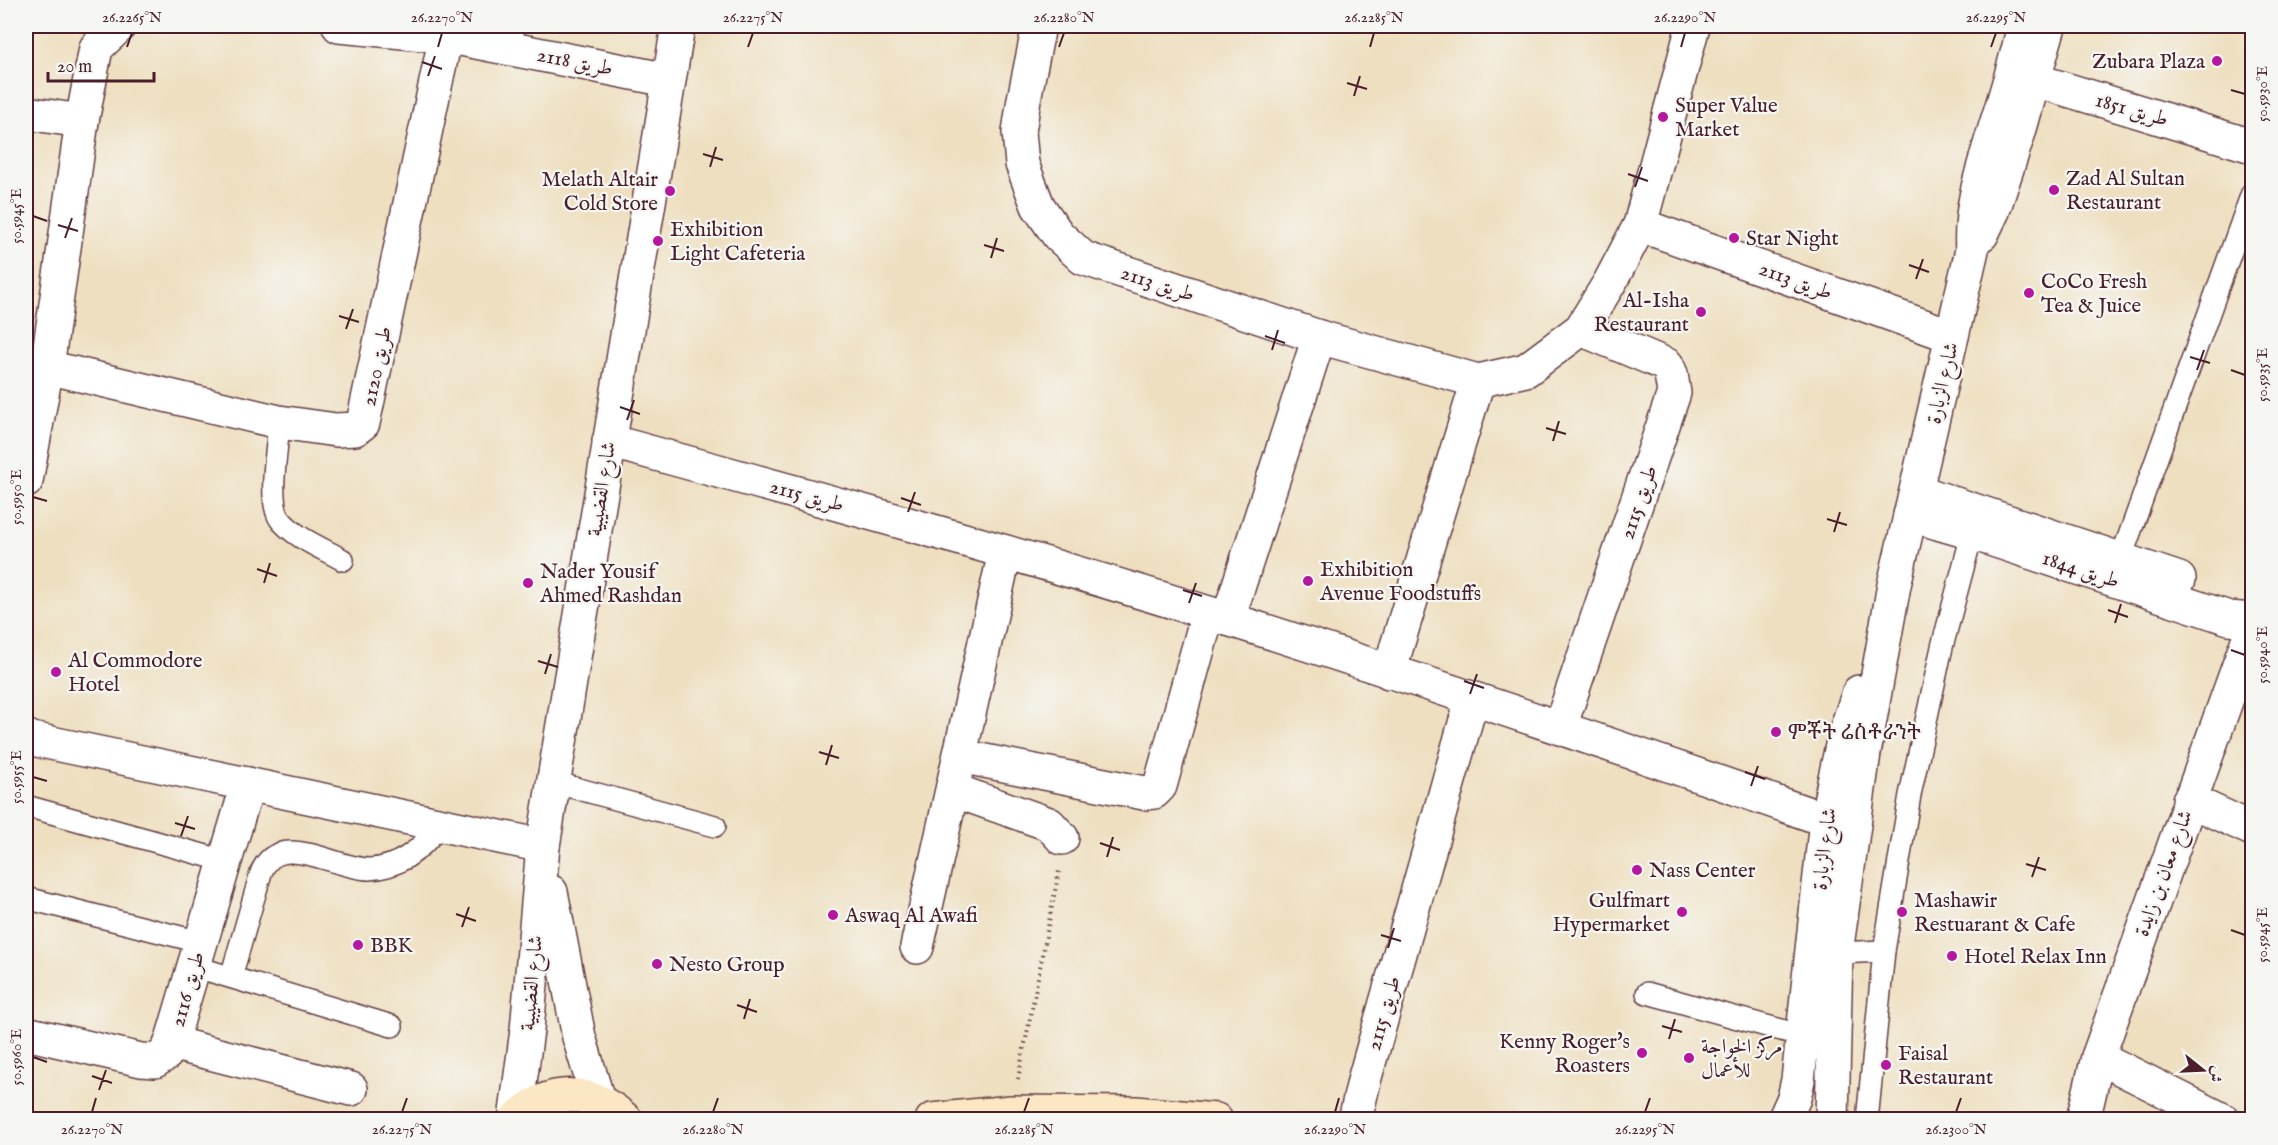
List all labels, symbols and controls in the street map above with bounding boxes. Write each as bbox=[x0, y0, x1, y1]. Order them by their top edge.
text: 26.2265°N bbox=[102, 8, 162, 27]
text: 26.2270°N bbox=[411, 8, 473, 27]
text: 26.2275°N bbox=[723, 8, 783, 27]
text: 26.2280°N bbox=[1033, 8, 1095, 27]
text: 26.2285°N bbox=[1344, 8, 1404, 27]
text: 26.2290°N bbox=[1654, 8, 1716, 27]
text: 26.2295°N bbox=[1966, 8, 2026, 27]
street label: طريق 2118 bbox=[534, 42, 615, 83]
scale bar bbox=[48, 45, 154, 83]
place label: Zubara Plaza bbox=[2092, 49, 2206, 76]
marker: Zubara Plaza bbox=[2210, 54, 2224, 68]
text: 20 m bbox=[57, 56, 92, 79]
text: 50.5930°E bbox=[2253, 66, 2272, 122]
street label: طريق 1851 bbox=[2092, 87, 2171, 134]
place label: Super Value Market bbox=[1675, 93, 1778, 144]
marker: Super Value Market bbox=[1656, 110, 1670, 124]
place label: Zad Al Sultan Restaurant bbox=[2066, 166, 2185, 217]
place label: Melath Altair Cold Store bbox=[541, 167, 658, 218]
marker: Zad Al Sultan Restaurant bbox=[2047, 183, 2061, 197]
marker: Melath Altair Cold Store bbox=[663, 184, 677, 198]
text: 50.5945°E bbox=[7, 188, 26, 244]
place label: Exhibition Light Cafeteria bbox=[670, 217, 806, 268]
place label: Star Night bbox=[1746, 226, 1839, 253]
marker: Star Night bbox=[1727, 231, 1741, 245]
marker: Exhibition Light Cafeteria bbox=[651, 234, 665, 248]
street label: طريق 2113 bbox=[1755, 256, 1836, 307]
street label: طريق 2113 bbox=[1117, 260, 1198, 309]
place label: CoCo Fresh Tea & Juice bbox=[2041, 269, 2147, 320]
marker: CoCo Fresh Tea & Juice bbox=[2022, 286, 2036, 300]
place label: Al-Isha Restaurant bbox=[1594, 288, 1690, 339]
marker: Al-Isha Restaurant bbox=[1694, 305, 1708, 319]
street label: طريق 2120 bbox=[356, 324, 399, 409]
street label: شارع الزبارة bbox=[1921, 340, 1969, 427]
text: 50.5935°E bbox=[2253, 348, 2272, 402]
street label: شارع القضيبية bbox=[582, 440, 626, 539]
street label: طريق 2115 bbox=[1614, 462, 1665, 543]
text: 50.5950°E bbox=[7, 469, 26, 525]
street label: طريق 2115 bbox=[766, 474, 847, 519]
street label: طريق 1844 bbox=[2038, 545, 2123, 596]
place label: Exhibition Avenue Foodstuffs bbox=[1319, 557, 1481, 608]
place label: Nader Yousif Ahmed Rashdan bbox=[539, 559, 682, 610]
marker: Exhibition Avenue Foodstuffs bbox=[1301, 574, 1315, 588]
marker: Nader Yousif Ahmed Rashdan bbox=[521, 576, 535, 590]
text: 50.5940°E bbox=[2253, 626, 2272, 684]
place label: Al Commodore Hotel bbox=[67, 648, 203, 699]
marker: Al Commodore Hotel bbox=[49, 665, 63, 679]
place label: ምቾት ሬስቶራንት bbox=[1788, 720, 1921, 747]
marker: ምቾት ሬስቶራንት bbox=[1769, 725, 1783, 739]
text: 50.5955°E bbox=[7, 750, 26, 804]
street label: شارع الزبارة bbox=[1807, 806, 1847, 892]
street label: شارع معان بن زايدة bbox=[2129, 806, 2203, 942]
place label: Nass Center bbox=[1649, 858, 1756, 885]
marker: Nass Center bbox=[1630, 863, 1644, 877]
place label: Gulfmart Hypermarket bbox=[1552, 888, 1670, 939]
place label: Mashawir Restuarant & Cafe bbox=[1914, 888, 2076, 939]
place label: Aswaq Al Awafi bbox=[844, 903, 978, 930]
marker: Gulfmart Hypermarket bbox=[1675, 905, 1689, 919]
marker: Mashawir Restuarant & Cafe bbox=[1895, 905, 1909, 919]
text: 50.5945°E bbox=[2253, 907, 2272, 963]
marker: Aswaq Al Awafi bbox=[826, 908, 840, 922]
place label: BBK bbox=[370, 933, 413, 960]
street label: شارع القضيبية bbox=[515, 934, 553, 1032]
marker: BBK bbox=[351, 938, 365, 952]
place label: Hotel Relax Inn bbox=[1964, 944, 2107, 971]
street label: طريق 2116 bbox=[165, 949, 212, 1030]
marker: Hotel Relax Inn bbox=[1945, 949, 1959, 963]
place label: Nesto Group bbox=[669, 952, 785, 979]
marker: Nesto Group bbox=[650, 957, 664, 971]
street label: طريق 2115 bbox=[1361, 973, 1408, 1054]
text: 50.5960°E bbox=[7, 1029, 26, 1085]
place label: Kenny Roger's Roasters bbox=[1499, 1029, 1630, 1080]
place label: مركز الخواجة للأعمال bbox=[1701, 1034, 1783, 1085]
north arrow bbox=[2173, 1040, 2233, 1100]
place label: Faisal Restaurant bbox=[1898, 1041, 1993, 1092]
marker: Kenny Roger's Roasters bbox=[1635, 1046, 1649, 1060]
marker: مركز الخواجة للأعمال bbox=[1682, 1051, 1696, 1065]
marker: Faisal Restaurant bbox=[1879, 1058, 1893, 1072]
text: ش bbox=[2203, 1063, 2227, 1085]
text: 26.2270°N bbox=[61, 1120, 123, 1139]
text: 26.2275°N bbox=[372, 1120, 432, 1139]
text: 26.2280°N bbox=[682, 1120, 744, 1139]
text: 26.2285°N bbox=[994, 1120, 1054, 1139]
text: 26.2290°N bbox=[1304, 1120, 1366, 1139]
text: 26.2295°N bbox=[1615, 1120, 1675, 1139]
text: 26.2300°N bbox=[1925, 1120, 1987, 1139]

